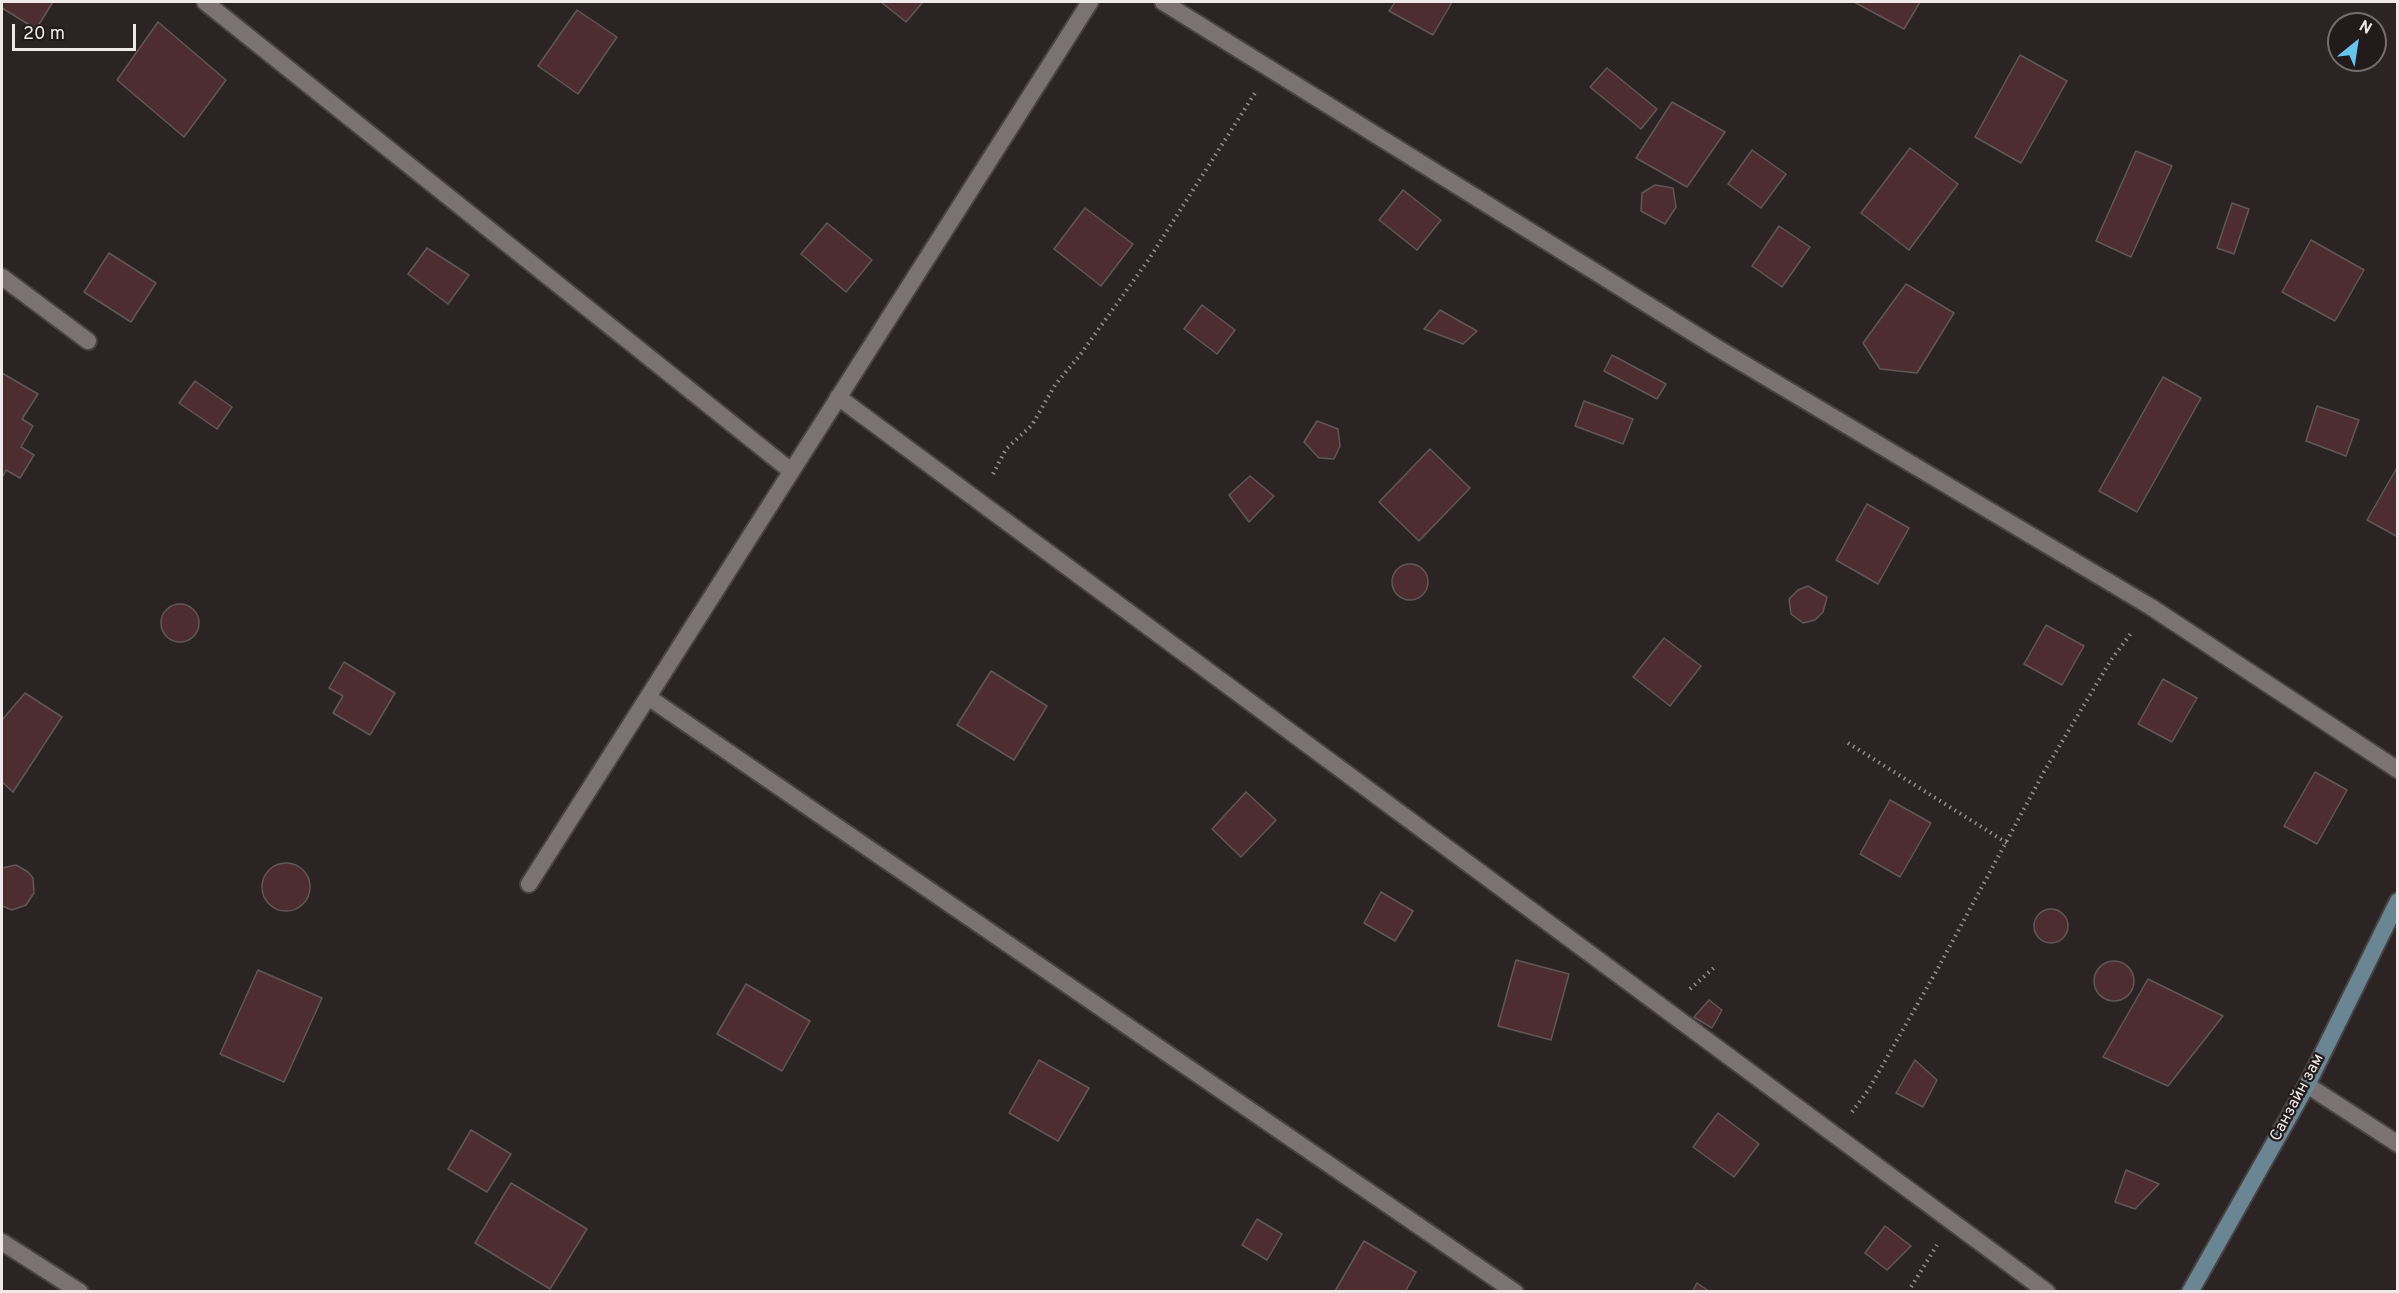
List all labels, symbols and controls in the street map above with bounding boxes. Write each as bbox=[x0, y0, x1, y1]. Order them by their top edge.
scale bar bbox=[15, 12, 140, 50]
north arrow bbox=[2327, 12, 2387, 72]
text: N bbox=[2355, 17, 2375, 40]
text: 20 m bbox=[23, 23, 65, 46]
street label: Санзайн зам bbox=[2267, 1051, 2329, 1145]

